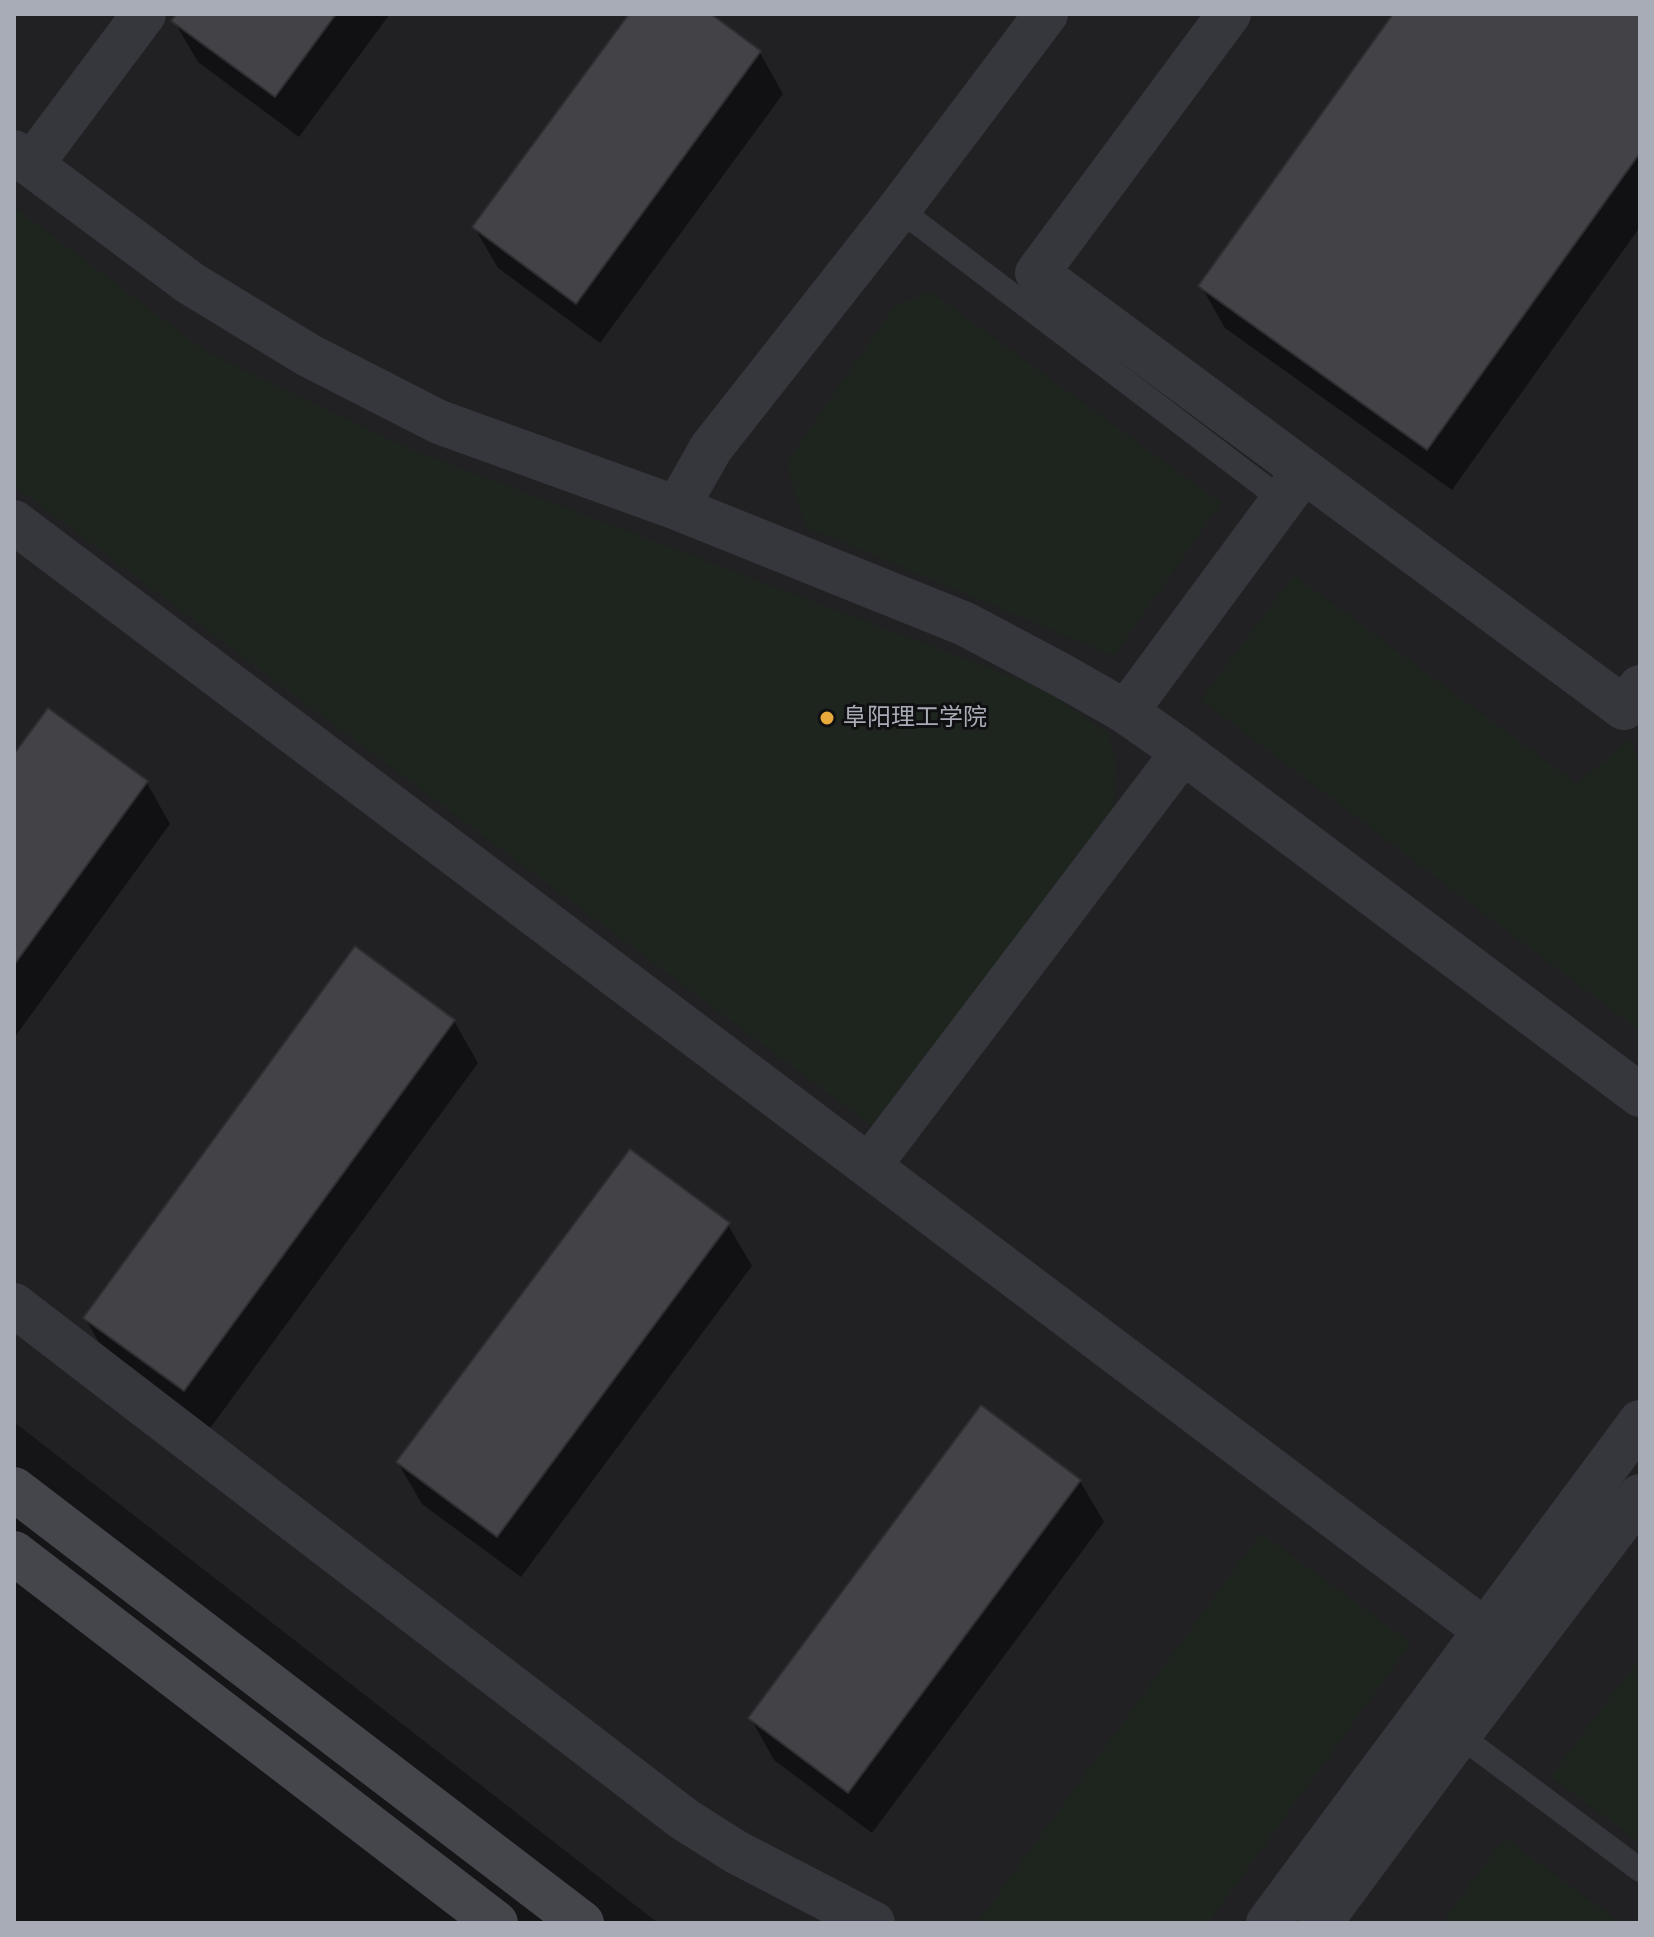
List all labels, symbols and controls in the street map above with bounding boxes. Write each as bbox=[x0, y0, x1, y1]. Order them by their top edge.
place label: 阜阳理工学院 bbox=[843, 704, 987, 732]
marker: 阜阳理工学院 bbox=[818, 709, 836, 727]

